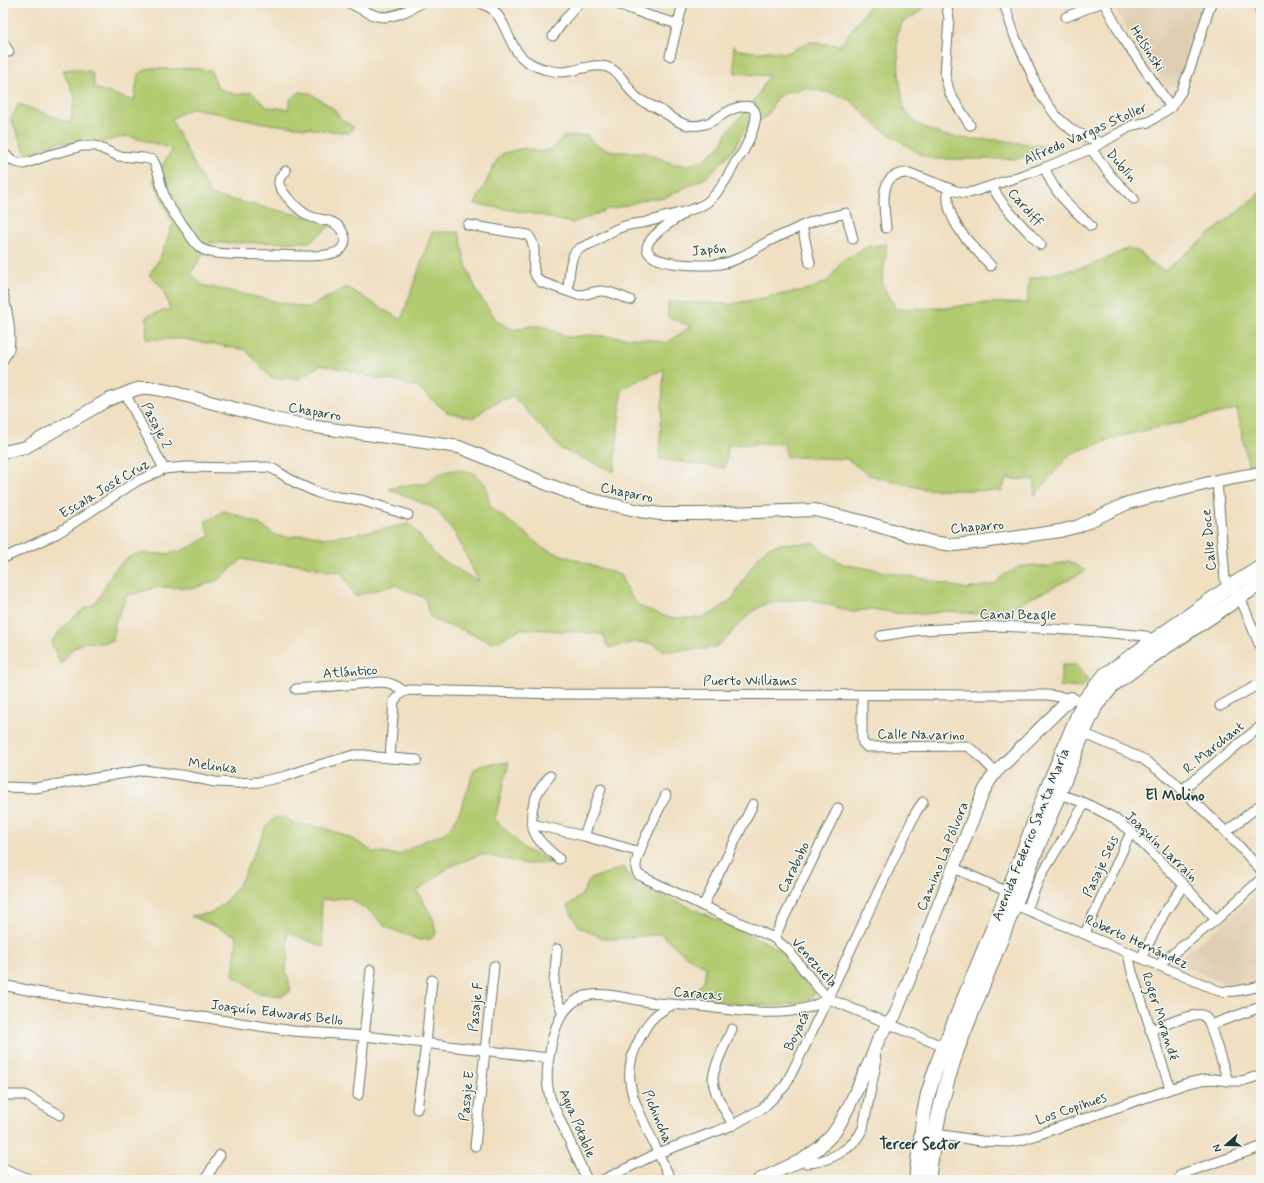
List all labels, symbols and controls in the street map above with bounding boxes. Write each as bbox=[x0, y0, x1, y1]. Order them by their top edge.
street label: Helsinski bbox=[1126, 22, 1169, 75]
street label: Alfredo Vargas Stoller bbox=[1021, 99, 1150, 169]
street label: Dublín bbox=[1102, 145, 1141, 186]
street label: Cardiff bbox=[1004, 185, 1047, 231]
street label: Japón bbox=[691, 239, 727, 261]
street label: Chaparro bbox=[287, 398, 343, 425]
street label: Pasaje 2 bbox=[137, 399, 175, 452]
street label: Escala José Cruz bbox=[56, 455, 153, 523]
street label: Chaparro bbox=[599, 479, 655, 507]
street label: Calle Doce bbox=[1197, 508, 1221, 572]
street label: Chaparro bbox=[950, 516, 1004, 538]
street label: Canal Beagle bbox=[979, 605, 1057, 627]
street label: Atlántico bbox=[322, 661, 378, 683]
street label: Puerto Williams bbox=[703, 672, 797, 690]
street label: R. Marchant bbox=[1179, 718, 1248, 778]
street label: Calle Navarino bbox=[877, 725, 965, 745]
street label: Avenida Federico Santa María bbox=[988, 745, 1074, 924]
street label: Melinka bbox=[187, 754, 239, 778]
district label: El Molino bbox=[1145, 786, 1205, 806]
street label: Camino La Pólvora bbox=[913, 799, 973, 914]
street label: Joaquín Larraín bbox=[1121, 807, 1202, 886]
street label: Pasaje Seis bbox=[1079, 833, 1123, 900]
street label: Carabobo bbox=[774, 839, 814, 896]
street label: Roberto Hernández bbox=[1082, 911, 1191, 973]
street label: Venezuela bbox=[787, 934, 842, 992]
street label: Roger Morandé bbox=[1135, 970, 1183, 1063]
street label: Pasaje F bbox=[464, 981, 488, 1033]
street label: Caracas bbox=[672, 983, 723, 1005]
street label: Joaquín Edwards Bello bbox=[210, 996, 344, 1030]
street label: Boyacá bbox=[780, 1009, 814, 1054]
street label: Pasaje E bbox=[455, 1070, 479, 1122]
street label: Agua Potable bbox=[554, 1086, 600, 1161]
street label: Pichincha bbox=[638, 1087, 676, 1146]
street label: Los Copihues bbox=[1034, 1088, 1110, 1129]
north arrow bbox=[1206, 1125, 1246, 1165]
district label: Tercer Sector bbox=[879, 1135, 961, 1155]
text: N bbox=[1210, 1142, 1225, 1154]

